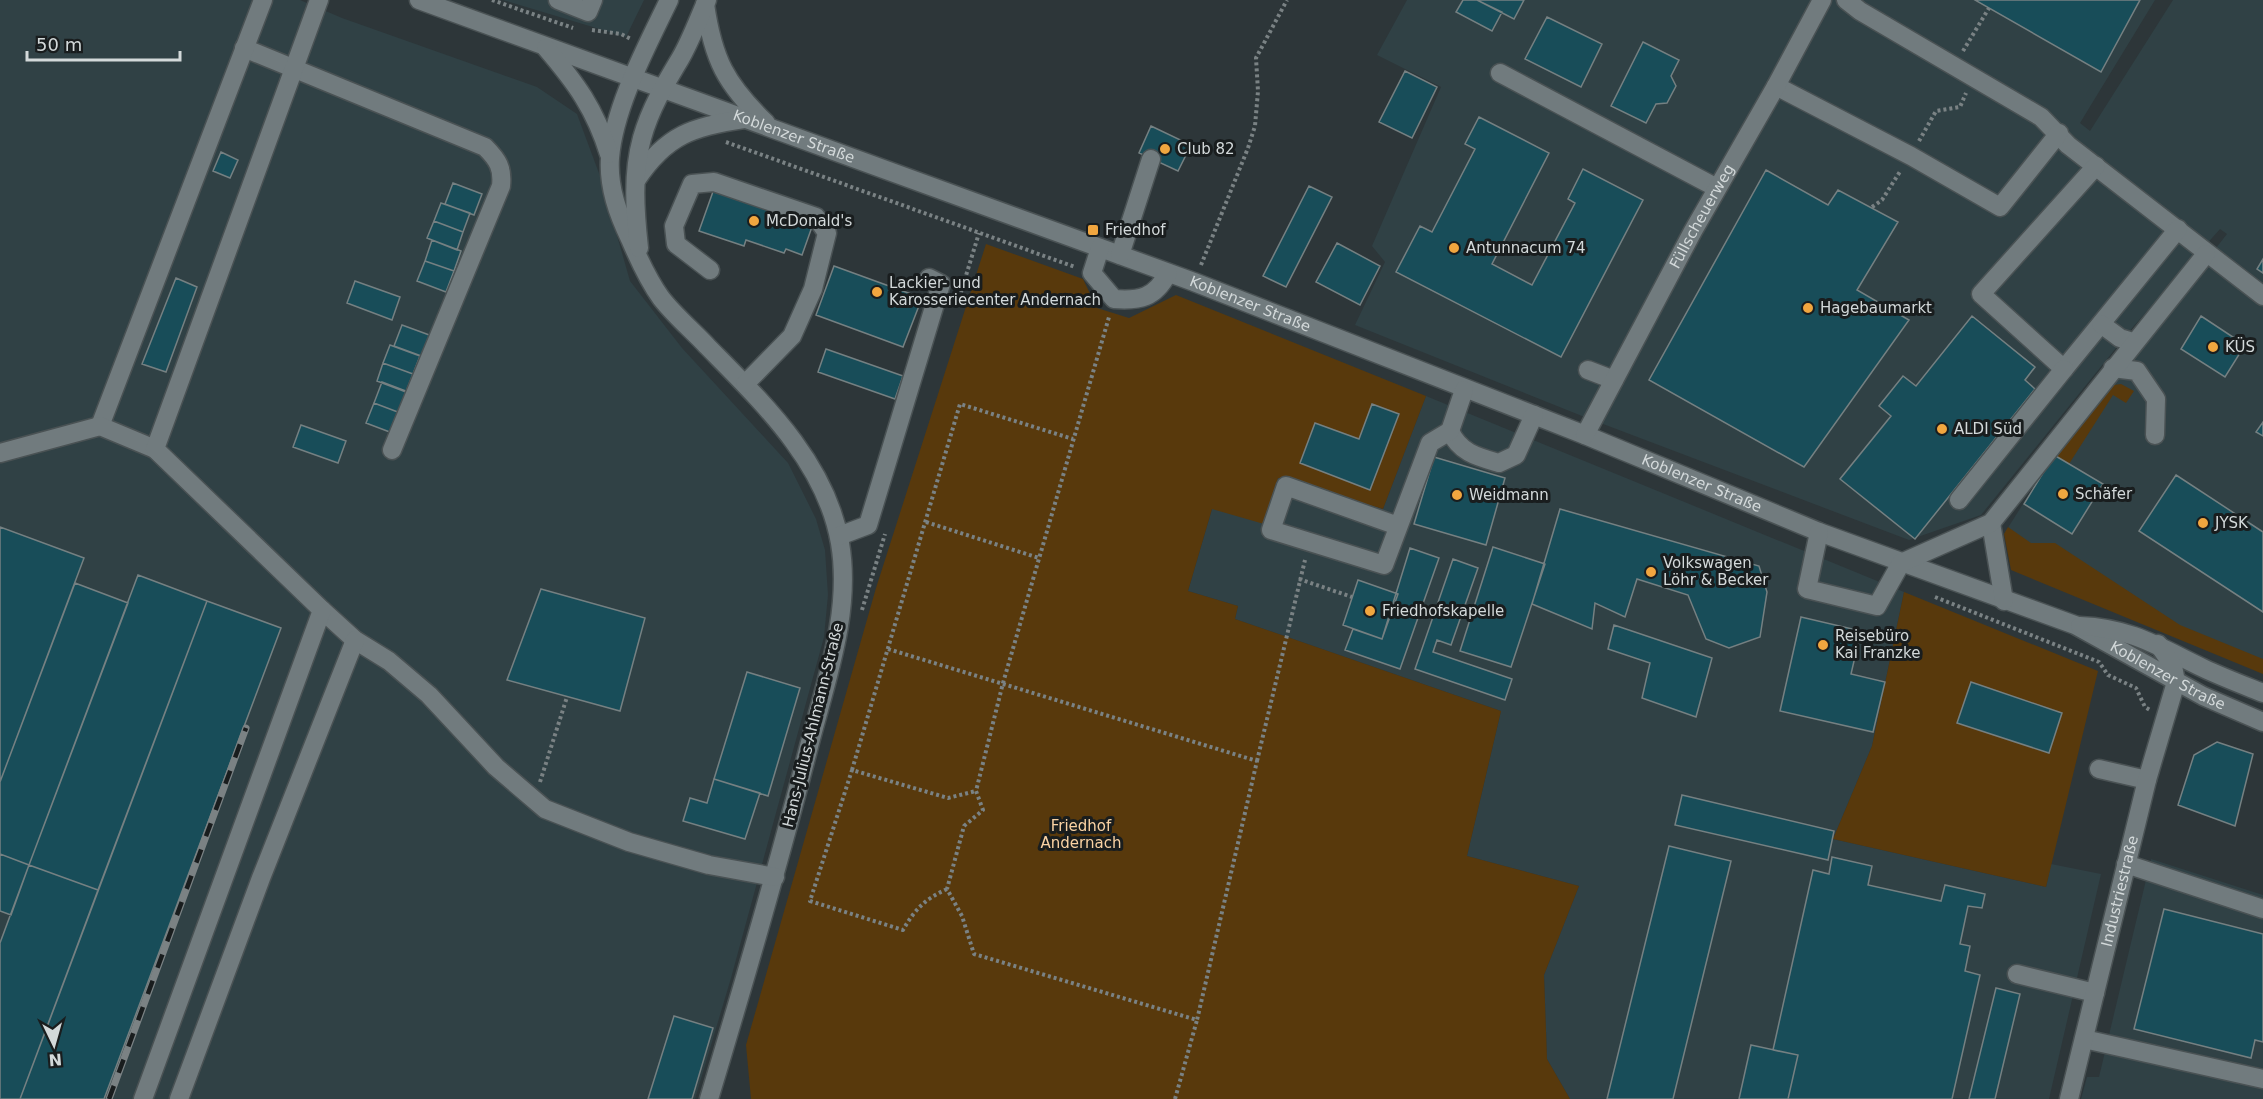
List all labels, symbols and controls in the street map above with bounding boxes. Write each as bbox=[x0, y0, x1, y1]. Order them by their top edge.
scale bar bbox=[27, 24, 180, 62]
text: 50 m bbox=[36, 34, 82, 55]
street label: Koblenzer Straße bbox=[731, 106, 857, 167]
place label: Club 82 bbox=[1177, 140, 1235, 158]
marker: Club 82 bbox=[1158, 142, 1172, 156]
street label: Füllscheuerweg bbox=[1666, 161, 1738, 271]
place label: McDonald's bbox=[766, 212, 852, 230]
marker: McDonald's bbox=[747, 214, 761, 228]
place label: Friedhof bbox=[1105, 221, 1166, 239]
marker: Friedhof bbox=[1086, 223, 1100, 237]
place label: Antunnacum 74 bbox=[1466, 239, 1586, 257]
marker: Antunnacum 74 bbox=[1447, 241, 1461, 255]
street label: Koblenzer Straße bbox=[1187, 272, 1313, 336]
place label: Lackier- und Karosseriecenter Andernach bbox=[889, 274, 1101, 309]
marker: Lackier- und Karosseriecenter Andernach bbox=[870, 285, 884, 299]
place label: Hagebaumarkt bbox=[1820, 299, 1932, 317]
marker: Hagebaumarkt bbox=[1801, 301, 1815, 315]
place label: KÜS bbox=[2225, 337, 2255, 356]
marker: KÜS bbox=[2206, 340, 2220, 354]
place label: ALDI Süd bbox=[1954, 420, 2022, 438]
marker: ALDI Süd bbox=[1935, 422, 1949, 436]
street label: Koblenzer Straße bbox=[1639, 451, 1764, 516]
place label: Schäfer bbox=[2075, 485, 2133, 503]
place label: Weidmann bbox=[1469, 486, 1549, 504]
marker: Schäfer bbox=[2056, 487, 2070, 501]
marker: Weidmann bbox=[1450, 488, 1464, 502]
place label: JYSK bbox=[2214, 514, 2249, 532]
marker: JYSK bbox=[2196, 516, 2210, 530]
place label: Volkswagen Löhr & Becker bbox=[1663, 554, 1769, 589]
marker: Volkswagen Löhr & Becker bbox=[1644, 565, 1658, 579]
place label: Friedhofskapelle bbox=[1382, 602, 1504, 620]
marker: Friedhofskapelle bbox=[1363, 604, 1377, 618]
street label: Hans-Julius-Ahlmann-Straße bbox=[779, 621, 847, 829]
place label: Reisebüro Kai Franzke bbox=[1835, 627, 1920, 662]
street label: Koblenzer Straße bbox=[2107, 637, 2228, 714]
marker: Reisebüro Kai Franzke bbox=[1816, 638, 1830, 652]
park label: Friedhof Andernach bbox=[1041, 817, 1121, 852]
street label: Industriestraße bbox=[2098, 834, 2142, 949]
north arrow bbox=[24, 1015, 84, 1075]
text: N bbox=[48, 1049, 63, 1069]

